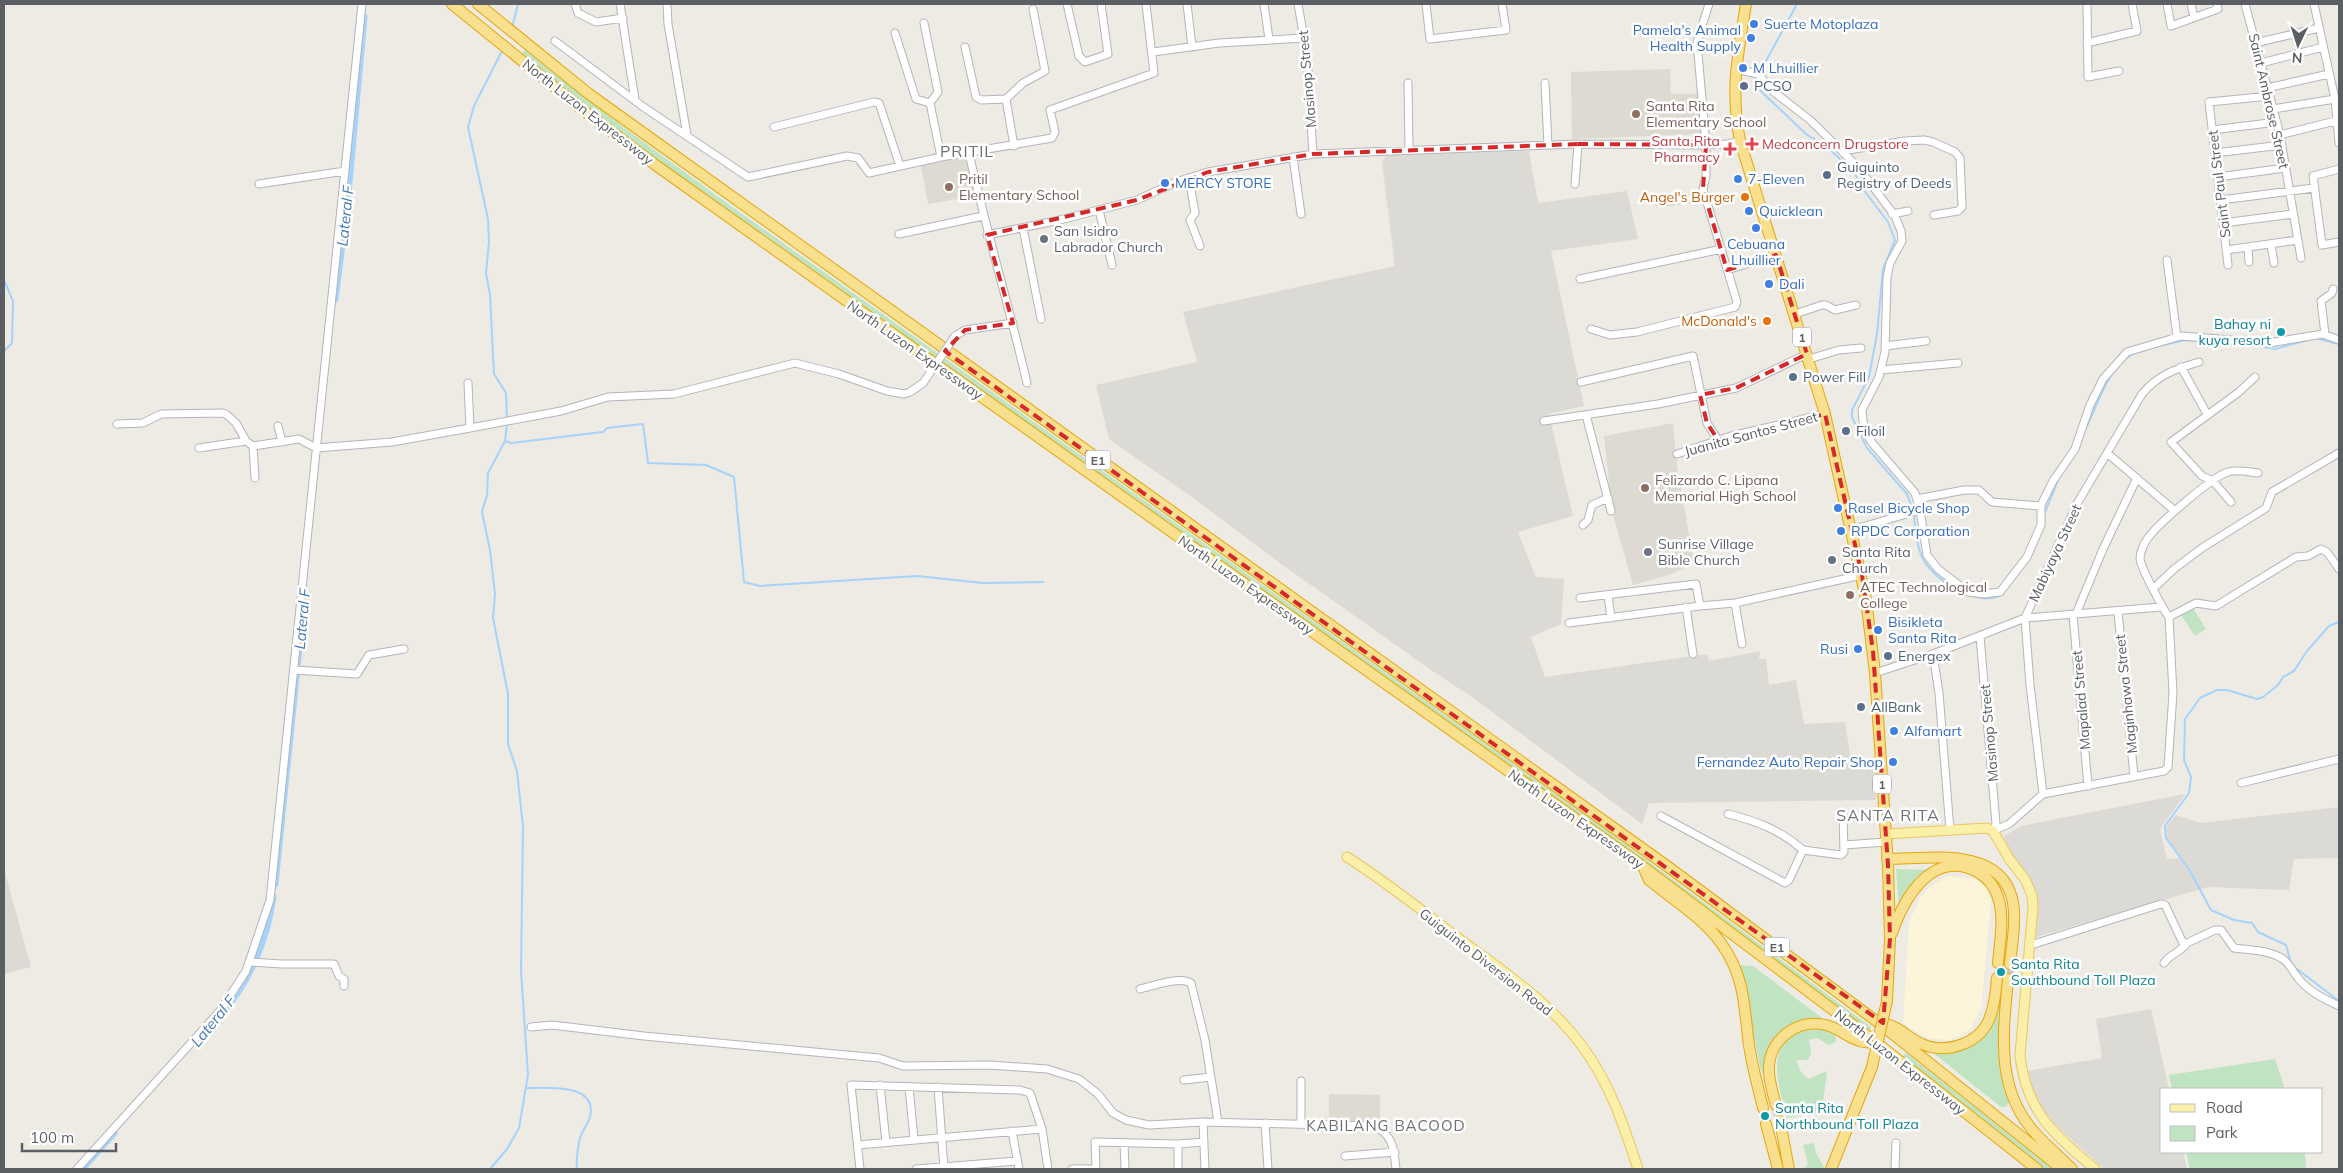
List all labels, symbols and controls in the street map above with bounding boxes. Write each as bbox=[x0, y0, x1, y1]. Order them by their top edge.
place label: Suerte Motoplaza bbox=[1764, 15, 1878, 33]
marker: Suerte Motoplaza bbox=[1748, 18, 1760, 30]
north arrow bbox=[2273, 20, 2323, 70]
place label: Pamela's Animal Health Supply bbox=[1633, 21, 1742, 55]
street label: Masinop Street bbox=[1294, 29, 1320, 128]
marker: Pamela's Animal Health Supply bbox=[1745, 32, 1757, 44]
street label: Saint Ambrose Street bbox=[2245, 32, 2293, 170]
text: N bbox=[2291, 49, 2303, 67]
street label: North Luzon Expressway bbox=[519, 55, 658, 169]
place label: M Lhuillier bbox=[1753, 59, 1820, 77]
marker: M Lhuillier bbox=[1737, 62, 1749, 74]
place label: PCSO bbox=[1754, 77, 1792, 95]
marker: PCSO bbox=[1738, 80, 1750, 92]
place label: Santa Rita Elementary School bbox=[1646, 97, 1766, 131]
marker: Santa Rita Elementary School bbox=[1630, 108, 1642, 120]
street label: Saint Paul Street bbox=[2203, 129, 2235, 239]
place label: Santa Rita Pharmacy bbox=[1651, 132, 1721, 166]
place label: Medconcern Drugstore bbox=[1762, 135, 1909, 153]
marker: Medconcern Drugstore bbox=[1746, 138, 1758, 150]
district label: PRITIL bbox=[940, 141, 994, 161]
marker: Santa Rita Pharmacy bbox=[1724, 143, 1736, 155]
place label: Guiguinto Registry of Deeds bbox=[1837, 158, 1952, 192]
marker: Guiguinto Registry of Deeds bbox=[1821, 169, 1833, 181]
place label: Pritil Elementary School bbox=[959, 170, 1079, 204]
place label: 7-Eleven bbox=[1748, 170, 1805, 188]
marker: 7-Eleven bbox=[1732, 173, 1744, 185]
place label: MERCY STORE bbox=[1175, 174, 1271, 192]
marker: MERCY STORE bbox=[1159, 177, 1171, 189]
marker: Pritil Elementary School bbox=[943, 181, 955, 193]
water label: Lateral F bbox=[332, 184, 358, 247]
place label: Angel's Burger bbox=[1640, 188, 1736, 206]
marker: Angel's Burger bbox=[1739, 191, 1751, 203]
place label: Quicklean bbox=[1759, 202, 1823, 220]
marker: Quicklean bbox=[1743, 205, 1755, 217]
place label: San Isidro Labrador Church bbox=[1054, 222, 1163, 256]
marker: Cebuana Lhuillier bbox=[1750, 222, 1762, 234]
marker: San Isidro Labrador Church bbox=[1038, 233, 1050, 245]
place label: Cebuana Lhuillier bbox=[1727, 235, 1785, 269]
place label: Dali bbox=[1779, 275, 1805, 293]
marker: Dali bbox=[1763, 278, 1775, 290]
street label: North Luzon Expressway bbox=[844, 296, 987, 404]
place label: McDonald's bbox=[1681, 312, 1757, 330]
marker: McDonald's bbox=[1761, 315, 1773, 327]
place label: Bahay ni kuya resort bbox=[2198, 315, 2271, 349]
marker: Bahay ni kuya resort bbox=[2275, 326, 2287, 338]
road number: 1 bbox=[1793, 328, 1811, 347]
place label: Power Fill bbox=[1803, 368, 1866, 386]
marker: Power Fill bbox=[1787, 371, 1799, 383]
street label: Juanita Santos Street bbox=[1682, 408, 1820, 460]
place label: Filoil bbox=[1856, 422, 1885, 440]
marker: Filoil bbox=[1840, 425, 1852, 437]
road number: E1 bbox=[1086, 450, 1110, 470]
place label: Felizardo C. Lipana Memorial High School bbox=[1655, 471, 1796, 505]
marker: Felizardo C. Lipana Memorial High School bbox=[1639, 482, 1651, 494]
place label: Rasel Bicycle Shop bbox=[1848, 499, 1970, 517]
street label: Mabiyaya Street bbox=[2024, 501, 2086, 605]
marker: Rasel Bicycle Shop bbox=[1832, 502, 1844, 514]
place label: RPDC Corporation bbox=[1851, 522, 1970, 540]
marker: RPDC Corporation bbox=[1835, 525, 1847, 537]
street label: North Luzon Expressway bbox=[1175, 531, 1318, 639]
place label: Sunrise Village Bible Church bbox=[1658, 535, 1754, 569]
place label: Santa Rita Church bbox=[1842, 543, 1911, 577]
marker: Sunrise Village Bible Church bbox=[1642, 546, 1654, 558]
marker: Santa Rita Church bbox=[1826, 554, 1838, 566]
place label: ATEC Technological College bbox=[1860, 578, 1987, 612]
water label: Lateral F bbox=[290, 587, 314, 650]
marker: ATEC Technological College bbox=[1844, 589, 1856, 601]
place label: Bisikleta Santa Rita bbox=[1888, 613, 1957, 647]
marker: Bisikleta Santa Rita bbox=[1872, 624, 1884, 636]
street label: Maginhawa Street bbox=[2111, 633, 2141, 754]
place label: Rusi bbox=[1820, 640, 1848, 658]
marker: Rusi bbox=[1852, 643, 1864, 655]
place label: Energex bbox=[1898, 647, 1951, 665]
street label: Mapalad Street bbox=[2068, 649, 2094, 750]
marker: Energex bbox=[1882, 650, 1894, 662]
street label: Masinop Street bbox=[1976, 683, 2002, 782]
place label: AllBank bbox=[1871, 698, 1922, 716]
marker: AllBank bbox=[1855, 701, 1867, 713]
place label: Alfamart bbox=[1904, 722, 1962, 740]
marker: Alfamart bbox=[1888, 725, 1900, 737]
place label: Fernandez Auto Repair Shop bbox=[1697, 753, 1883, 771]
marker: Fernandez Auto Repair Shop bbox=[1887, 756, 1899, 768]
street label: North Luzon Expressway bbox=[1505, 765, 1648, 873]
road number: 1 bbox=[1873, 774, 1891, 794]
district label: SANTA RITA bbox=[1836, 805, 1940, 825]
street label: Guiguinto Diversion Road bbox=[1416, 904, 1556, 1020]
road number: E1 bbox=[1764, 938, 1790, 956]
place label: Santa Rita Southbound Toll Plaza bbox=[2011, 955, 2156, 989]
marker: Santa Rita Southbound Toll Plaza bbox=[1995, 966, 2007, 978]
water label: Lateral F bbox=[186, 991, 240, 1051]
street label: North Luzon Expressway bbox=[1831, 1005, 1970, 1119]
legend bbox=[2160, 1088, 2323, 1153]
text: Road bbox=[2206, 1098, 2243, 1117]
place label: Santa Rita Northbound Toll Plaza bbox=[1775, 1099, 1919, 1133]
marker: Santa Rita Northbound Toll Plaza bbox=[1759, 1110, 1771, 1122]
district label: KABILANG BACOOD bbox=[1306, 1116, 1466, 1135]
scale bar bbox=[22, 1120, 116, 1152]
text: Park bbox=[2206, 1123, 2238, 1142]
text: 100 m bbox=[30, 1128, 74, 1147]

